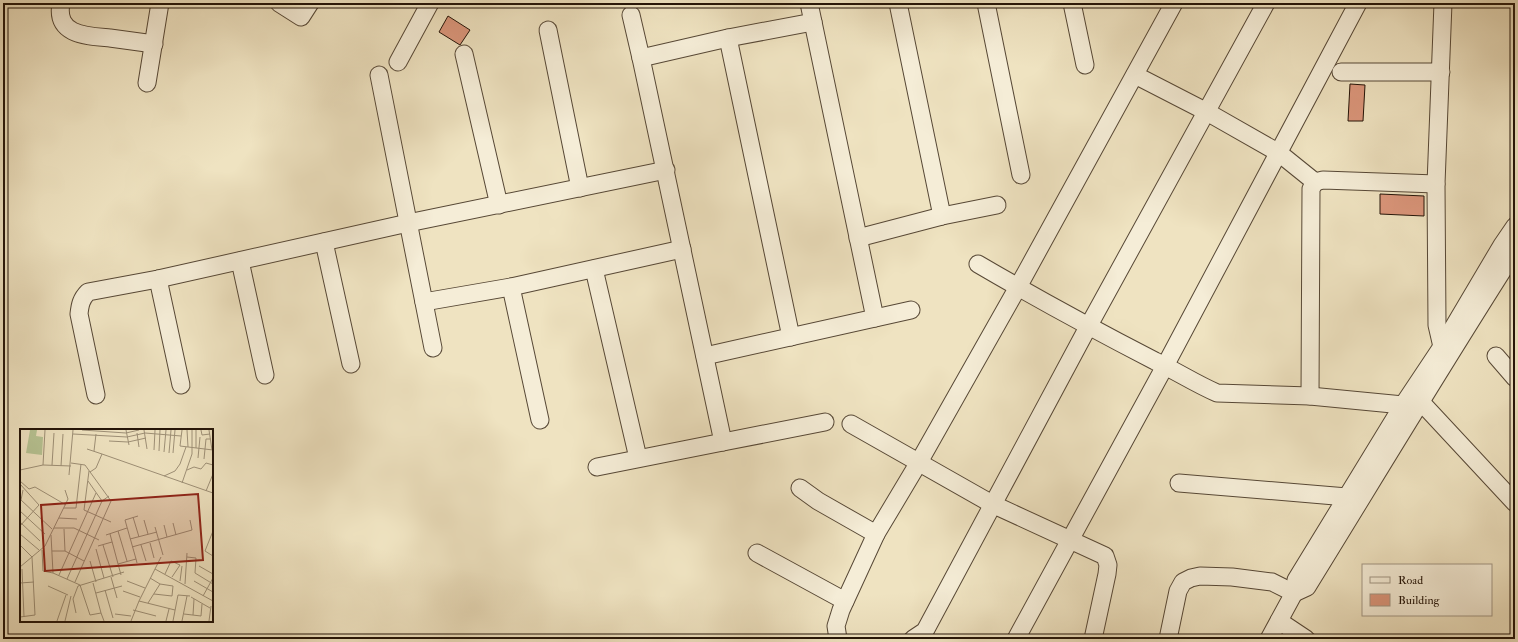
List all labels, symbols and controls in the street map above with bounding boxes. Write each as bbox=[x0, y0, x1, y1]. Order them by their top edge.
inset map bbox=[20, 429, 213, 622]
legend bbox=[1362, 564, 1492, 616]
text: Road bbox=[1398, 573, 1423, 588]
text: Building bbox=[1398, 593, 1441, 608]

